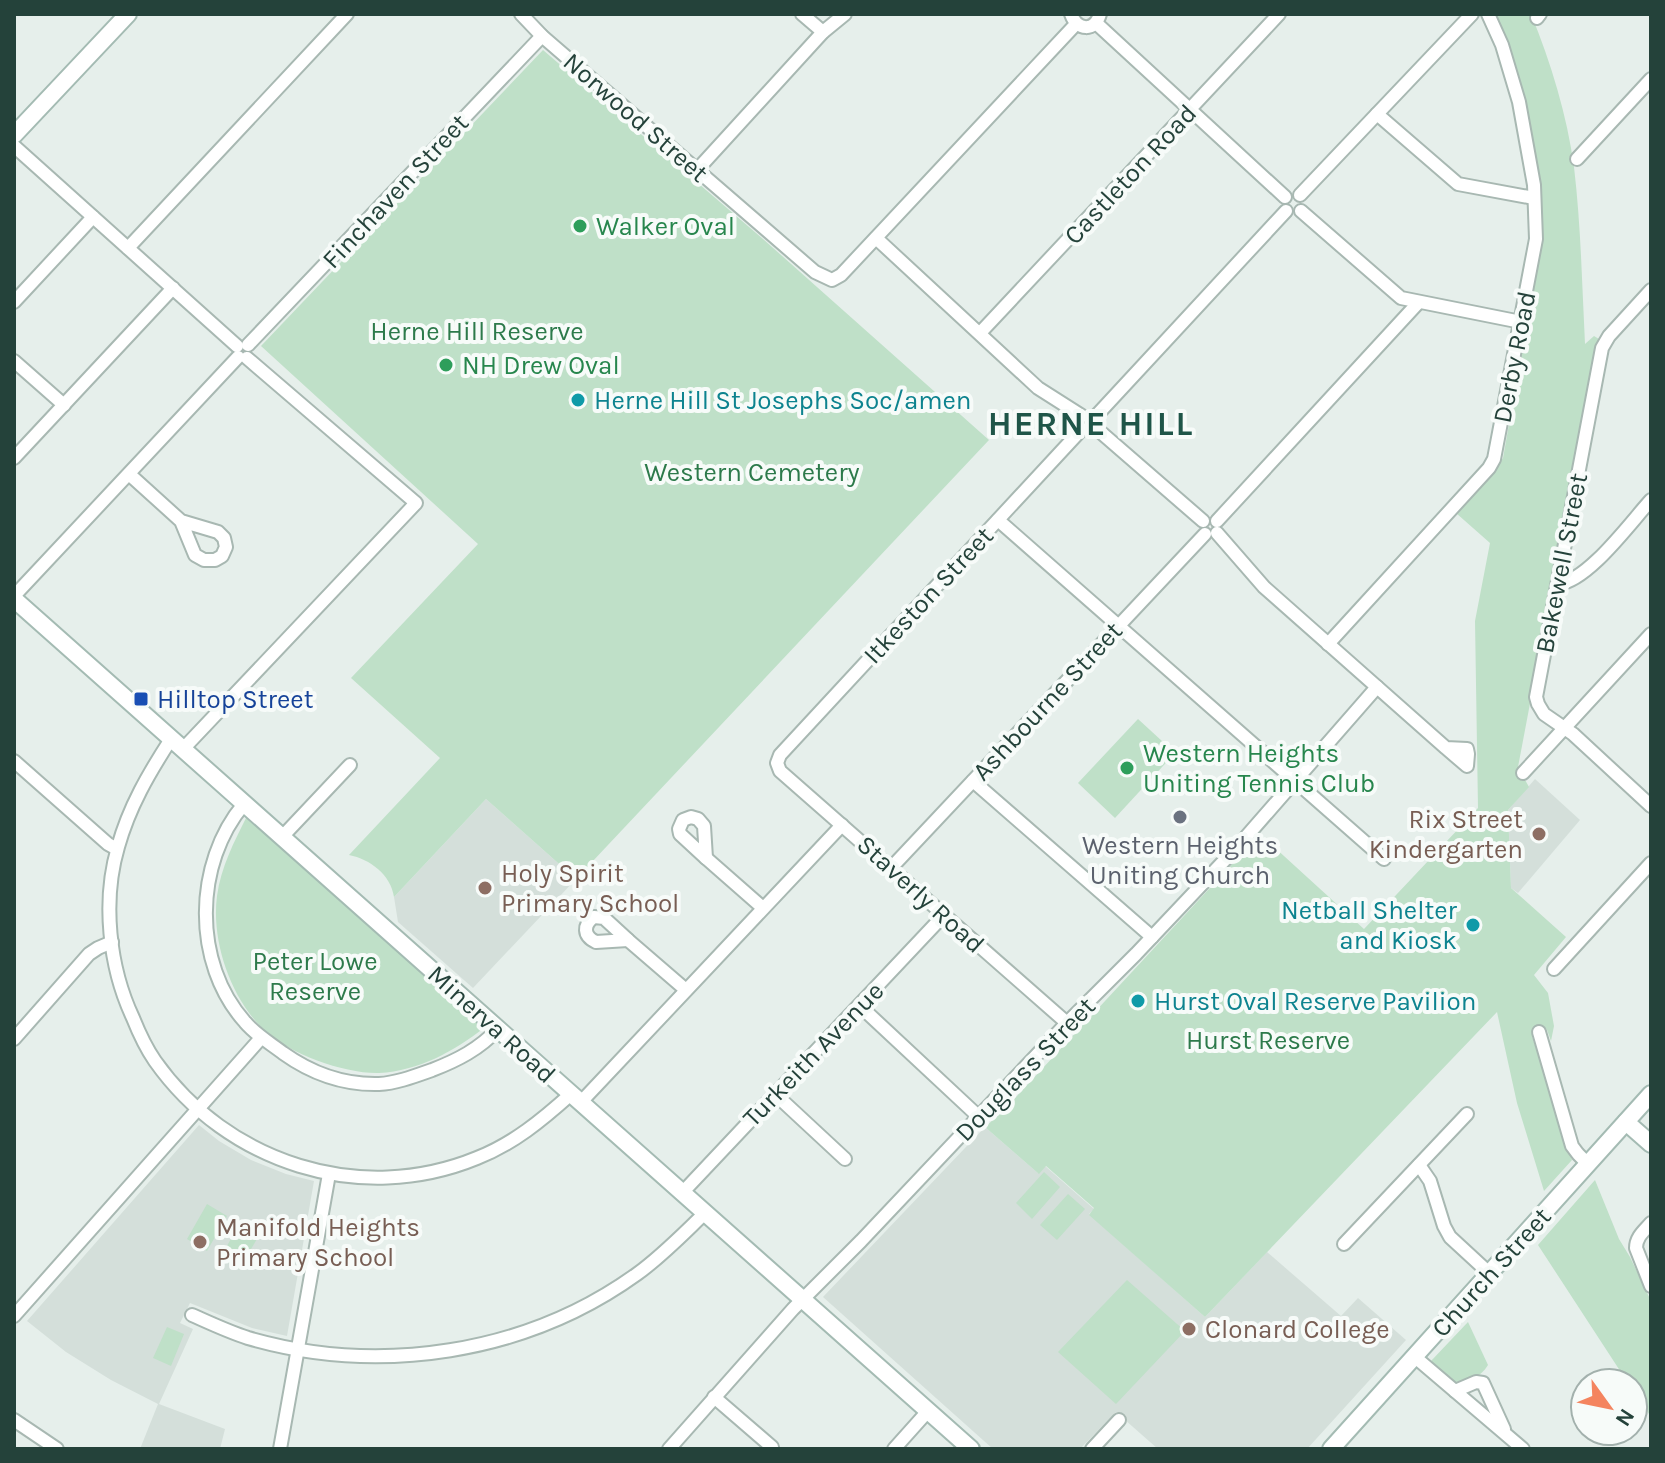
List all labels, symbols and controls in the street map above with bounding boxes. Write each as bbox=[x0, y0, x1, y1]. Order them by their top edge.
street label: Norwood Street bbox=[557, 46, 715, 189]
street label: Castleton Road bbox=[1058, 98, 1203, 251]
street label: Finchaven Street bbox=[316, 107, 475, 275]
place label: Walker Oval bbox=[596, 211, 735, 242]
marker: Walker Oval bbox=[571, 217, 589, 235]
street label: Derby Road bbox=[1487, 289, 1542, 426]
park label: Herne Hill Reserve bbox=[370, 316, 584, 347]
place label: NH Drew Oval bbox=[462, 350, 620, 381]
marker: NH Drew Oval bbox=[437, 356, 455, 374]
place label: Herne Hill St Josephs Soc/amen bbox=[594, 385, 972, 416]
marker: Herne Hill St Josephs Soc/amen bbox=[569, 391, 587, 409]
district label: HERNE HILL bbox=[988, 404, 1194, 444]
park label: Western Cemetery bbox=[644, 457, 860, 488]
street label: Bakewell Street bbox=[1529, 470, 1594, 656]
street label: Itkeston Street bbox=[857, 520, 1000, 670]
street label: Ashbourne Street bbox=[966, 615, 1129, 787]
place label: Hilltop Street bbox=[157, 684, 314, 715]
marker: Hilltop Street bbox=[132, 690, 150, 708]
place label: Western Heights Uniting Tennis Club bbox=[1143, 738, 1375, 799]
marker: Western Heights Uniting Tennis Club bbox=[1118, 759, 1136, 777]
place label: Rix Street Kindergarten bbox=[1369, 804, 1523, 865]
marker: Western Heights Uniting Church bbox=[1171, 808, 1189, 826]
marker: Rix Street Kindergarten bbox=[1530, 825, 1548, 843]
street label: Staverly Road bbox=[850, 829, 991, 960]
place label: Western Heights Uniting Church bbox=[1082, 830, 1278, 891]
place label: Holy Spirit Primary School bbox=[501, 858, 679, 919]
marker: Holy Spirit Primary School bbox=[476, 879, 494, 897]
place label: Netball Shelter and Kiosk bbox=[1281, 895, 1458, 956]
marker: Netball Shelter and Kiosk bbox=[1464, 916, 1482, 934]
park label: Peter Lowe Reserve bbox=[253, 946, 378, 1007]
street label: Minerva Road bbox=[421, 959, 562, 1090]
street label: Turkeith Avenue bbox=[736, 975, 890, 1133]
place label: Hurst Oval Reserve Pavilion bbox=[1154, 986, 1476, 1017]
street label: Douglass Street bbox=[949, 991, 1102, 1148]
marker: Hurst Oval Reserve Pavilion bbox=[1129, 992, 1147, 1010]
park label: Hurst Reserve bbox=[1186, 1025, 1350, 1056]
street label: Church Street bbox=[1425, 1201, 1558, 1343]
place label: Manifold Heights Primary School bbox=[216, 1212, 420, 1273]
marker: Manifold Heights Primary School bbox=[191, 1233, 209, 1251]
place label: Clonard College bbox=[1205, 1314, 1390, 1345]
marker: Clonard College bbox=[1180, 1320, 1198, 1338]
north arrow bbox=[1569, 1367, 1649, 1447]
text: N bbox=[1610, 1404, 1640, 1431]

